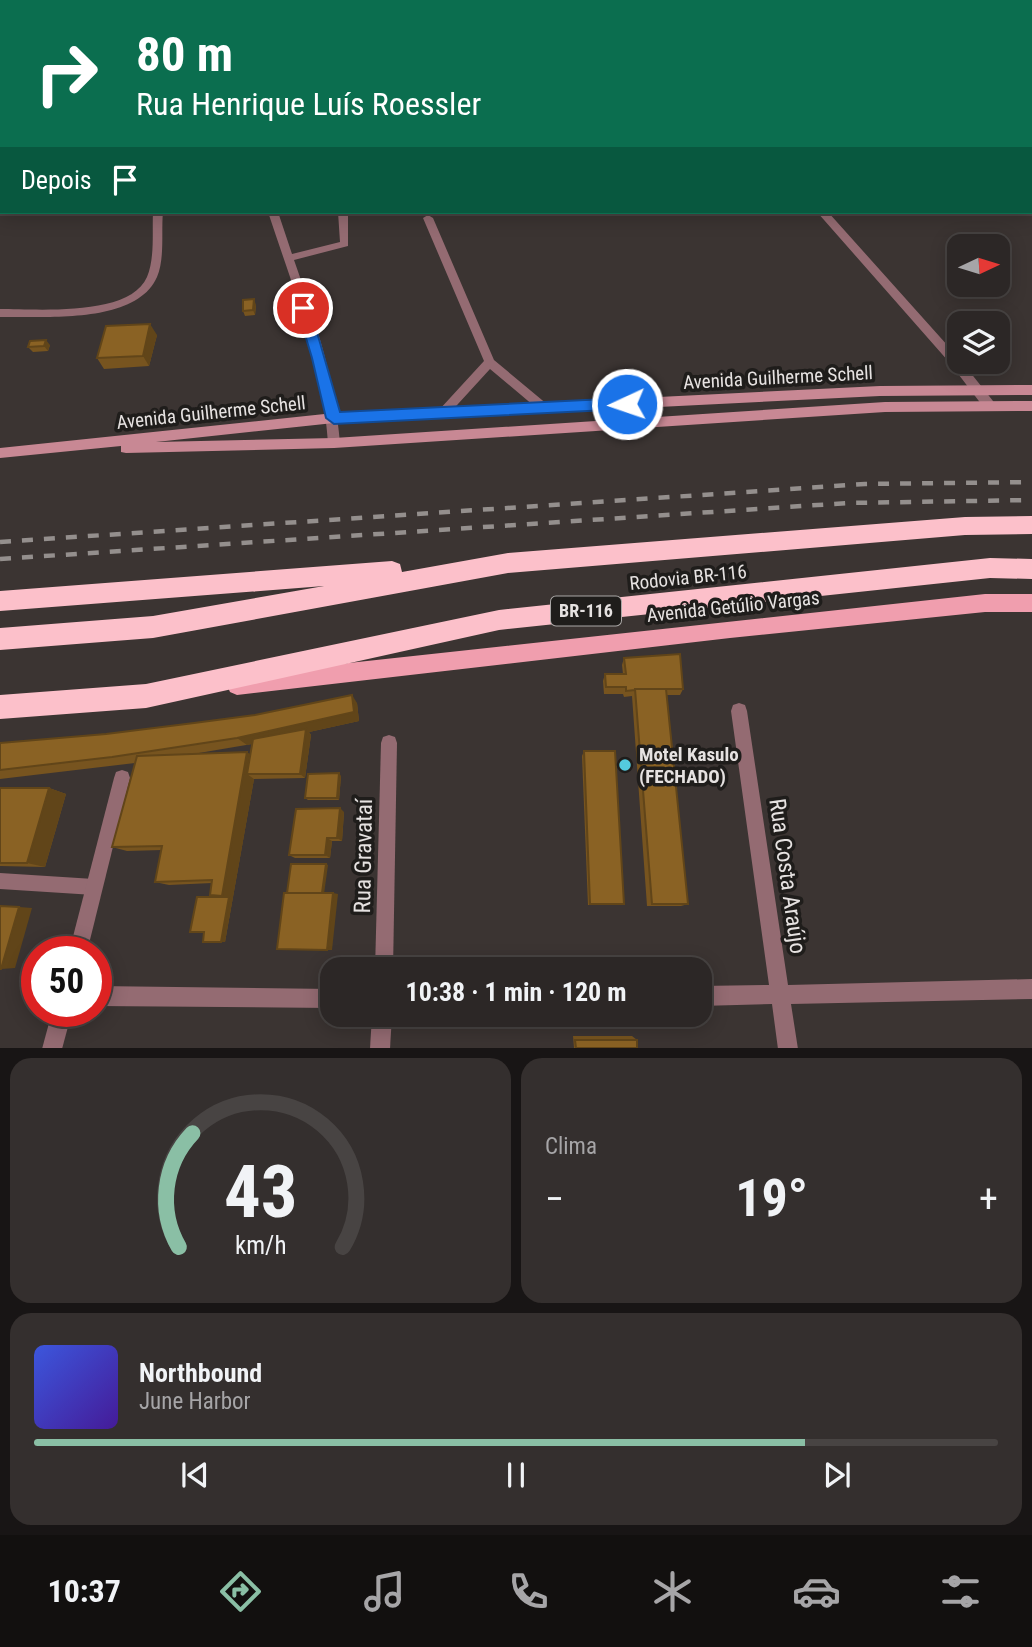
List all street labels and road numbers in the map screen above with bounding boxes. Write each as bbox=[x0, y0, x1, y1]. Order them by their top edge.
street label: Avenida Guilherme Schell bbox=[683, 361, 873, 394]
street label: Avenida Guilherme Schell bbox=[115, 391, 307, 434]
street label: Rodovia BR-116 bbox=[628, 560, 748, 595]
street label: Avenida Getúlio Vargas bbox=[646, 586, 821, 627]
road number: BR-116 bbox=[551, 596, 621, 626]
street label: Rua Gravataí bbox=[349, 797, 378, 914]
street label: Rua Costa Araújo bbox=[763, 797, 812, 955]

